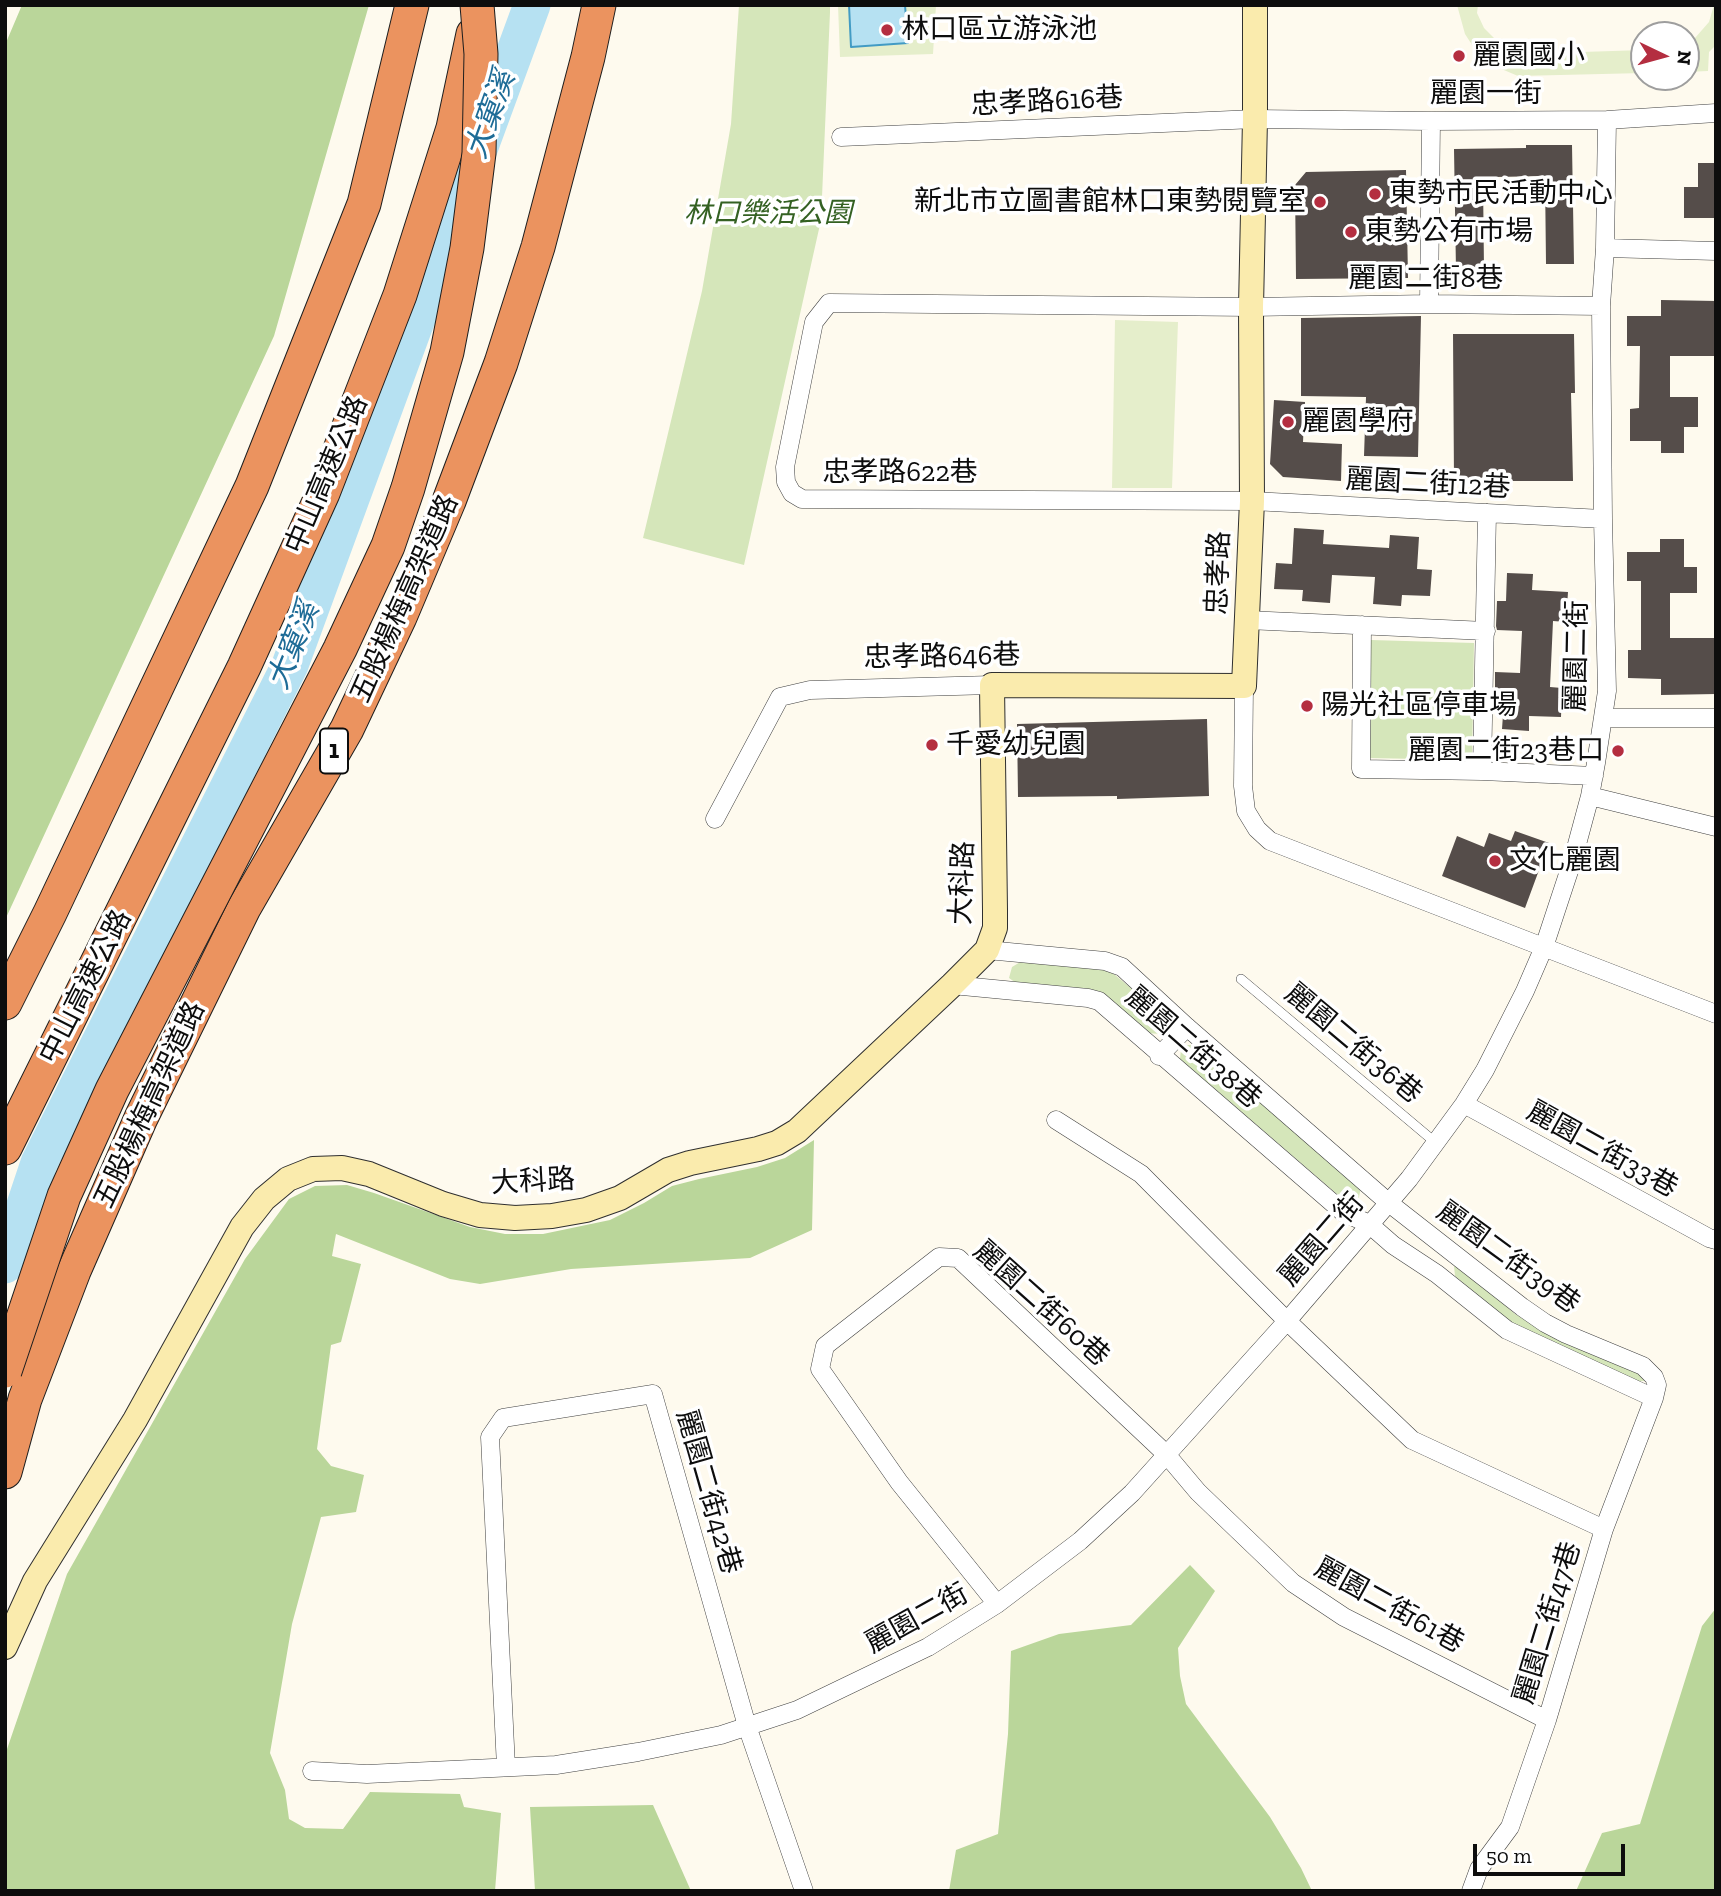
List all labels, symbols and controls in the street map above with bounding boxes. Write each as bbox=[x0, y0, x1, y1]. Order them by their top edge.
place label: 林口區立游泳池 bbox=[901, 13, 1097, 47]
north arrow bbox=[1630, 21, 1700, 91]
marker: 林口區立游泳池 bbox=[879, 22, 895, 38]
place label: 麗園國小 bbox=[1473, 39, 1585, 73]
marker: 麗園國小 bbox=[1451, 48, 1467, 64]
text: N bbox=[1672, 49, 1697, 66]
water label: 大窠溪 bbox=[459, 67, 523, 163]
street label: 麗園一街 bbox=[1430, 77, 1542, 111]
street label: 忠孝路616巷 bbox=[970, 81, 1124, 123]
place label: 東勢市民活動中心 bbox=[1389, 177, 1613, 211]
place label: 新北市立圖書館林口東勢閱覽室 bbox=[914, 185, 1306, 219]
marker: 東勢市民活動中心 bbox=[1367, 186, 1383, 202]
marker: 新北市立圖書館林口東勢閱覽室 bbox=[1312, 194, 1328, 210]
park label: 林口樂活公園 bbox=[684, 197, 852, 231]
place label: 東勢公有市場 bbox=[1365, 215, 1533, 249]
marker: 東勢公有市場 bbox=[1343, 224, 1359, 240]
street label: 麗園二街8巷 bbox=[1348, 262, 1504, 296]
street label: 中山高速公路 bbox=[279, 391, 375, 559]
place label: 麗園學府 bbox=[1302, 405, 1414, 439]
marker: 麗園學府 bbox=[1280, 414, 1296, 430]
street label: 忠孝路622巷 bbox=[822, 456, 978, 490]
street label: 麗園二街12巷 bbox=[1345, 463, 1511, 505]
street label: 五股楊梅高架道路 bbox=[344, 490, 466, 708]
street label: 忠孝路 bbox=[1201, 530, 1237, 616]
water label: 大窠溪 bbox=[260, 598, 328, 694]
street label: 麗園二街 bbox=[1559, 600, 1595, 712]
street label: 忠孝路646巷 bbox=[863, 639, 1021, 675]
place label: 陽光社區停車場 bbox=[1321, 689, 1517, 723]
marker: 陽光社區停車場 bbox=[1299, 698, 1315, 714]
place label: 千愛幼兒園 bbox=[946, 728, 1086, 762]
road number: 1 bbox=[320, 729, 348, 774]
place label: 麗園二街23巷口 bbox=[1408, 734, 1604, 768]
marker: 千愛幼兒園 bbox=[924, 737, 940, 753]
marker: 麗園二街23巷口 bbox=[1610, 743, 1626, 759]
street label: 大科路 bbox=[945, 840, 981, 926]
place label: 文化麗園 bbox=[1509, 844, 1621, 878]
marker: 文化麗園 bbox=[1487, 853, 1503, 869]
street label: 中山高速公路 bbox=[33, 905, 139, 1069]
street label: 麗園二街36巷 bbox=[1278, 977, 1428, 1111]
street label: 麗園二街38巷 bbox=[1118, 980, 1268, 1116]
street label: 五股楊梅高架道路 bbox=[87, 996, 213, 1214]
street label: 麗園二街33巷 bbox=[1521, 1095, 1683, 1205]
street label: 大科路 bbox=[490, 1163, 576, 1201]
street label: 麗園二街 bbox=[1273, 1187, 1371, 1293]
street label: 麗園二街39巷 bbox=[1430, 1195, 1586, 1321]
street label: 麗園二街60巷 bbox=[966, 1234, 1116, 1374]
street label: 麗園二街42巷 bbox=[668, 1406, 748, 1578]
street label: 麗園二街47巷 bbox=[1507, 1538, 1589, 1708]
street label: 麗園二街61巷 bbox=[1308, 1551, 1470, 1661]
street label: 麗園二街 bbox=[860, 1577, 974, 1661]
scale bar bbox=[1476, 1829, 1628, 1873]
text: 50 m bbox=[1486, 1843, 1532, 1868]

